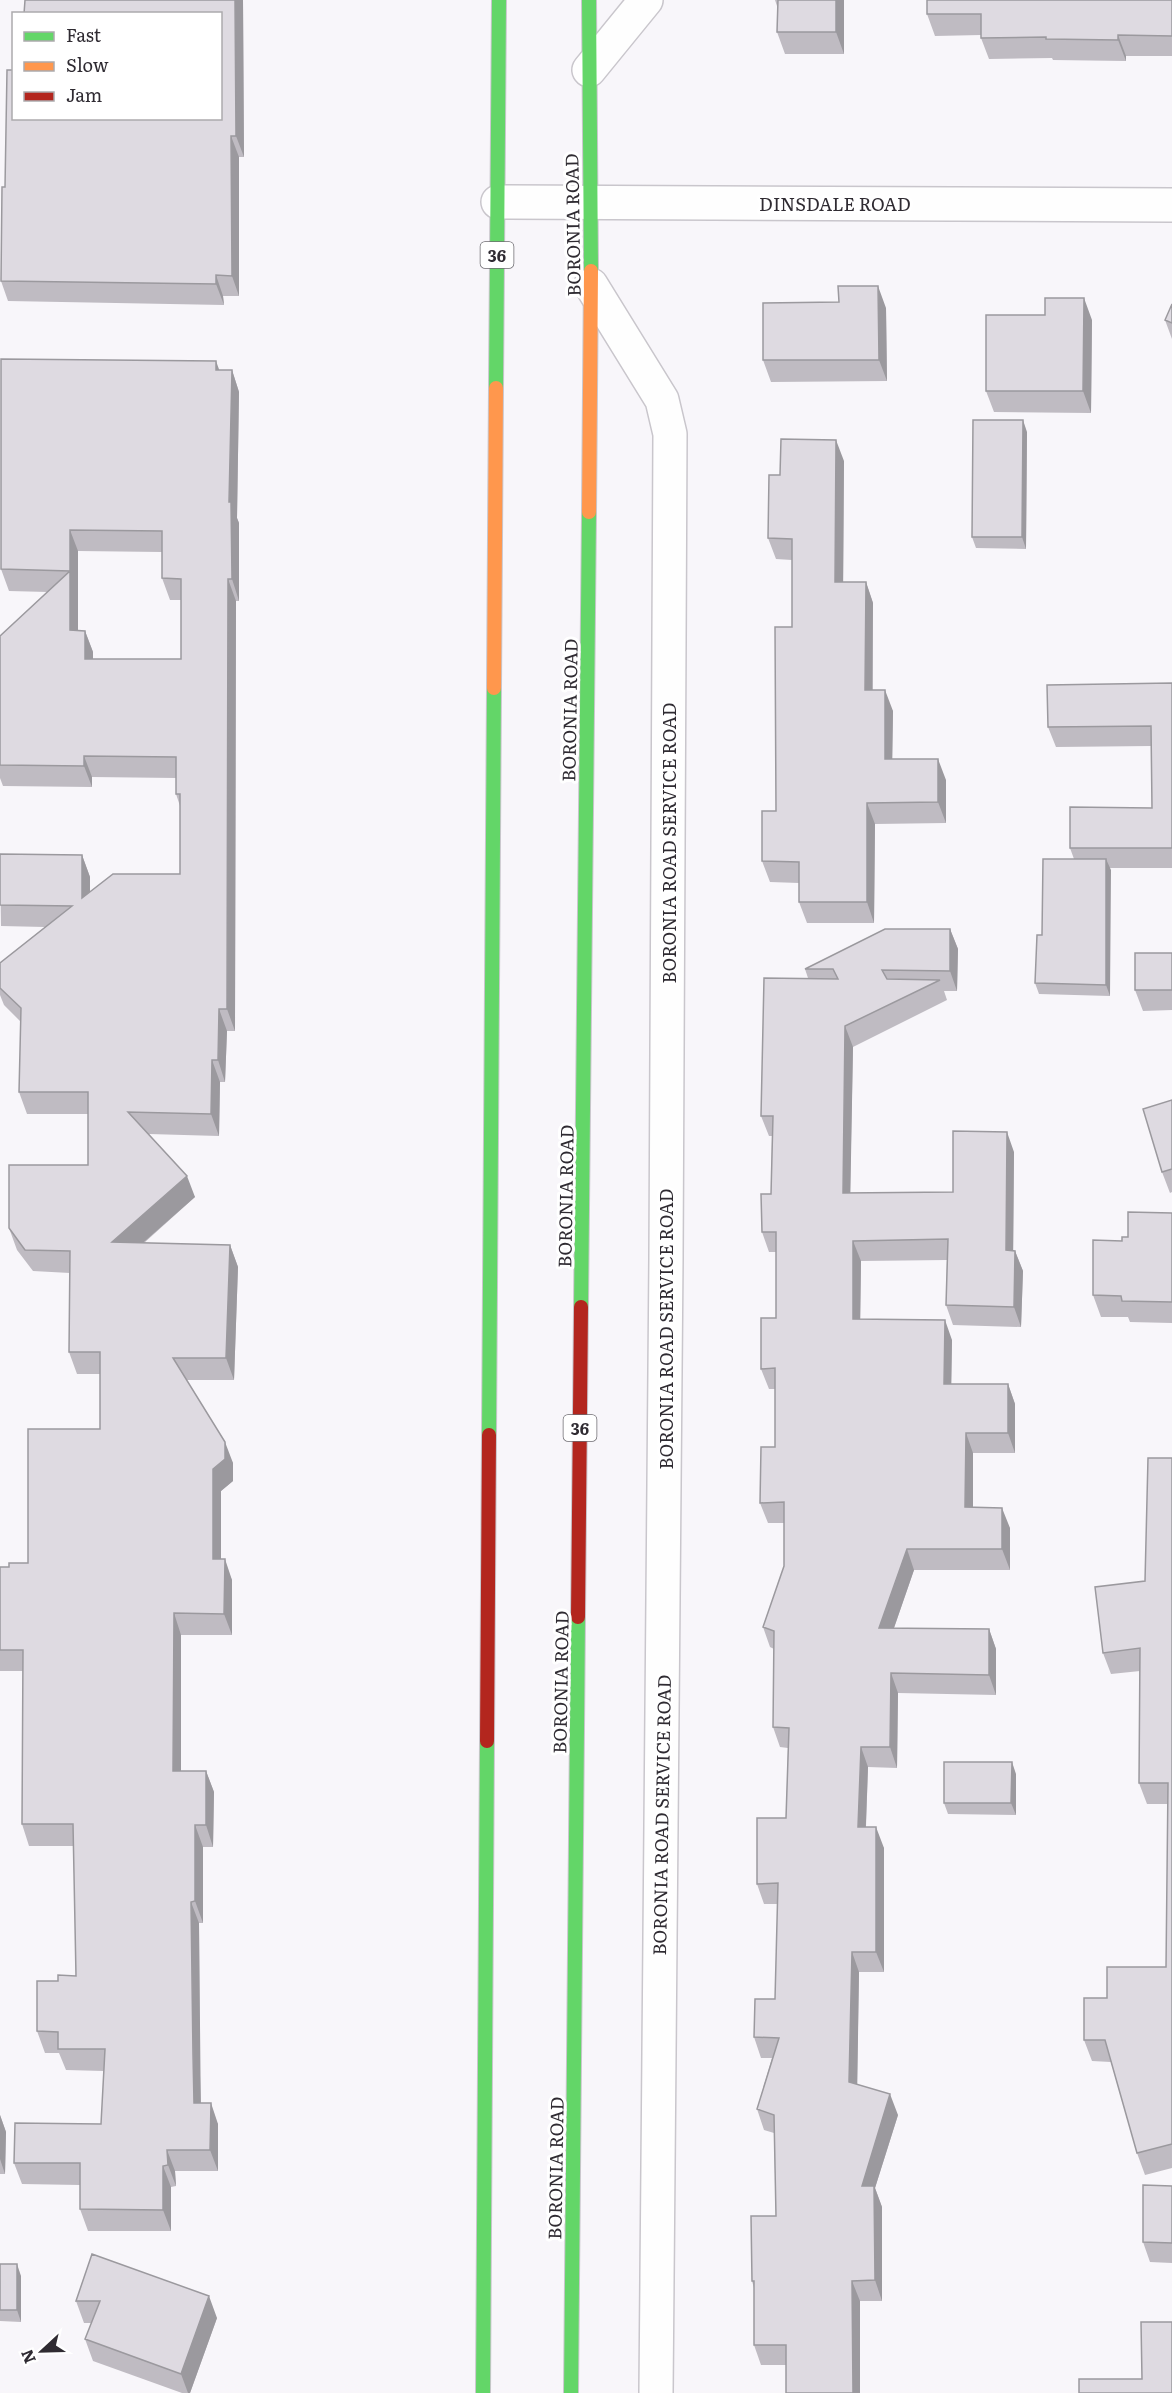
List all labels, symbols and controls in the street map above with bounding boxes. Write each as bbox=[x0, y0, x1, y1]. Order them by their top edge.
legend bbox=[12, 12, 222, 120]
text: Fast bbox=[66, 21, 102, 48]
text: Slow bbox=[66, 51, 109, 78]
text: Jam bbox=[66, 81, 102, 108]
street label: BORONIA ROAD bbox=[557, 153, 587, 297]
street label: DINSDALE ROAD bbox=[759, 190, 911, 217]
road number: 36 bbox=[480, 242, 514, 268]
street label: BORONIA ROAD bbox=[554, 638, 584, 782]
street label: BORONIA ROAD SERVICE ROAD bbox=[655, 703, 682, 983]
street label: BORONIA ROAD bbox=[550, 1124, 580, 1268]
street label: BORONIA ROAD SERVICE ROAD bbox=[652, 1189, 679, 1469]
road number: 36 bbox=[564, 1415, 596, 1441]
street label: BORONIA ROAD bbox=[545, 1610, 575, 1754]
street label: BORONIA ROAD SERVICE ROAD bbox=[645, 1674, 677, 1956]
street label: BORONIA ROAD bbox=[540, 2096, 570, 2240]
north arrow bbox=[12, 2321, 72, 2381]
text: N bbox=[14, 2346, 41, 2368]

